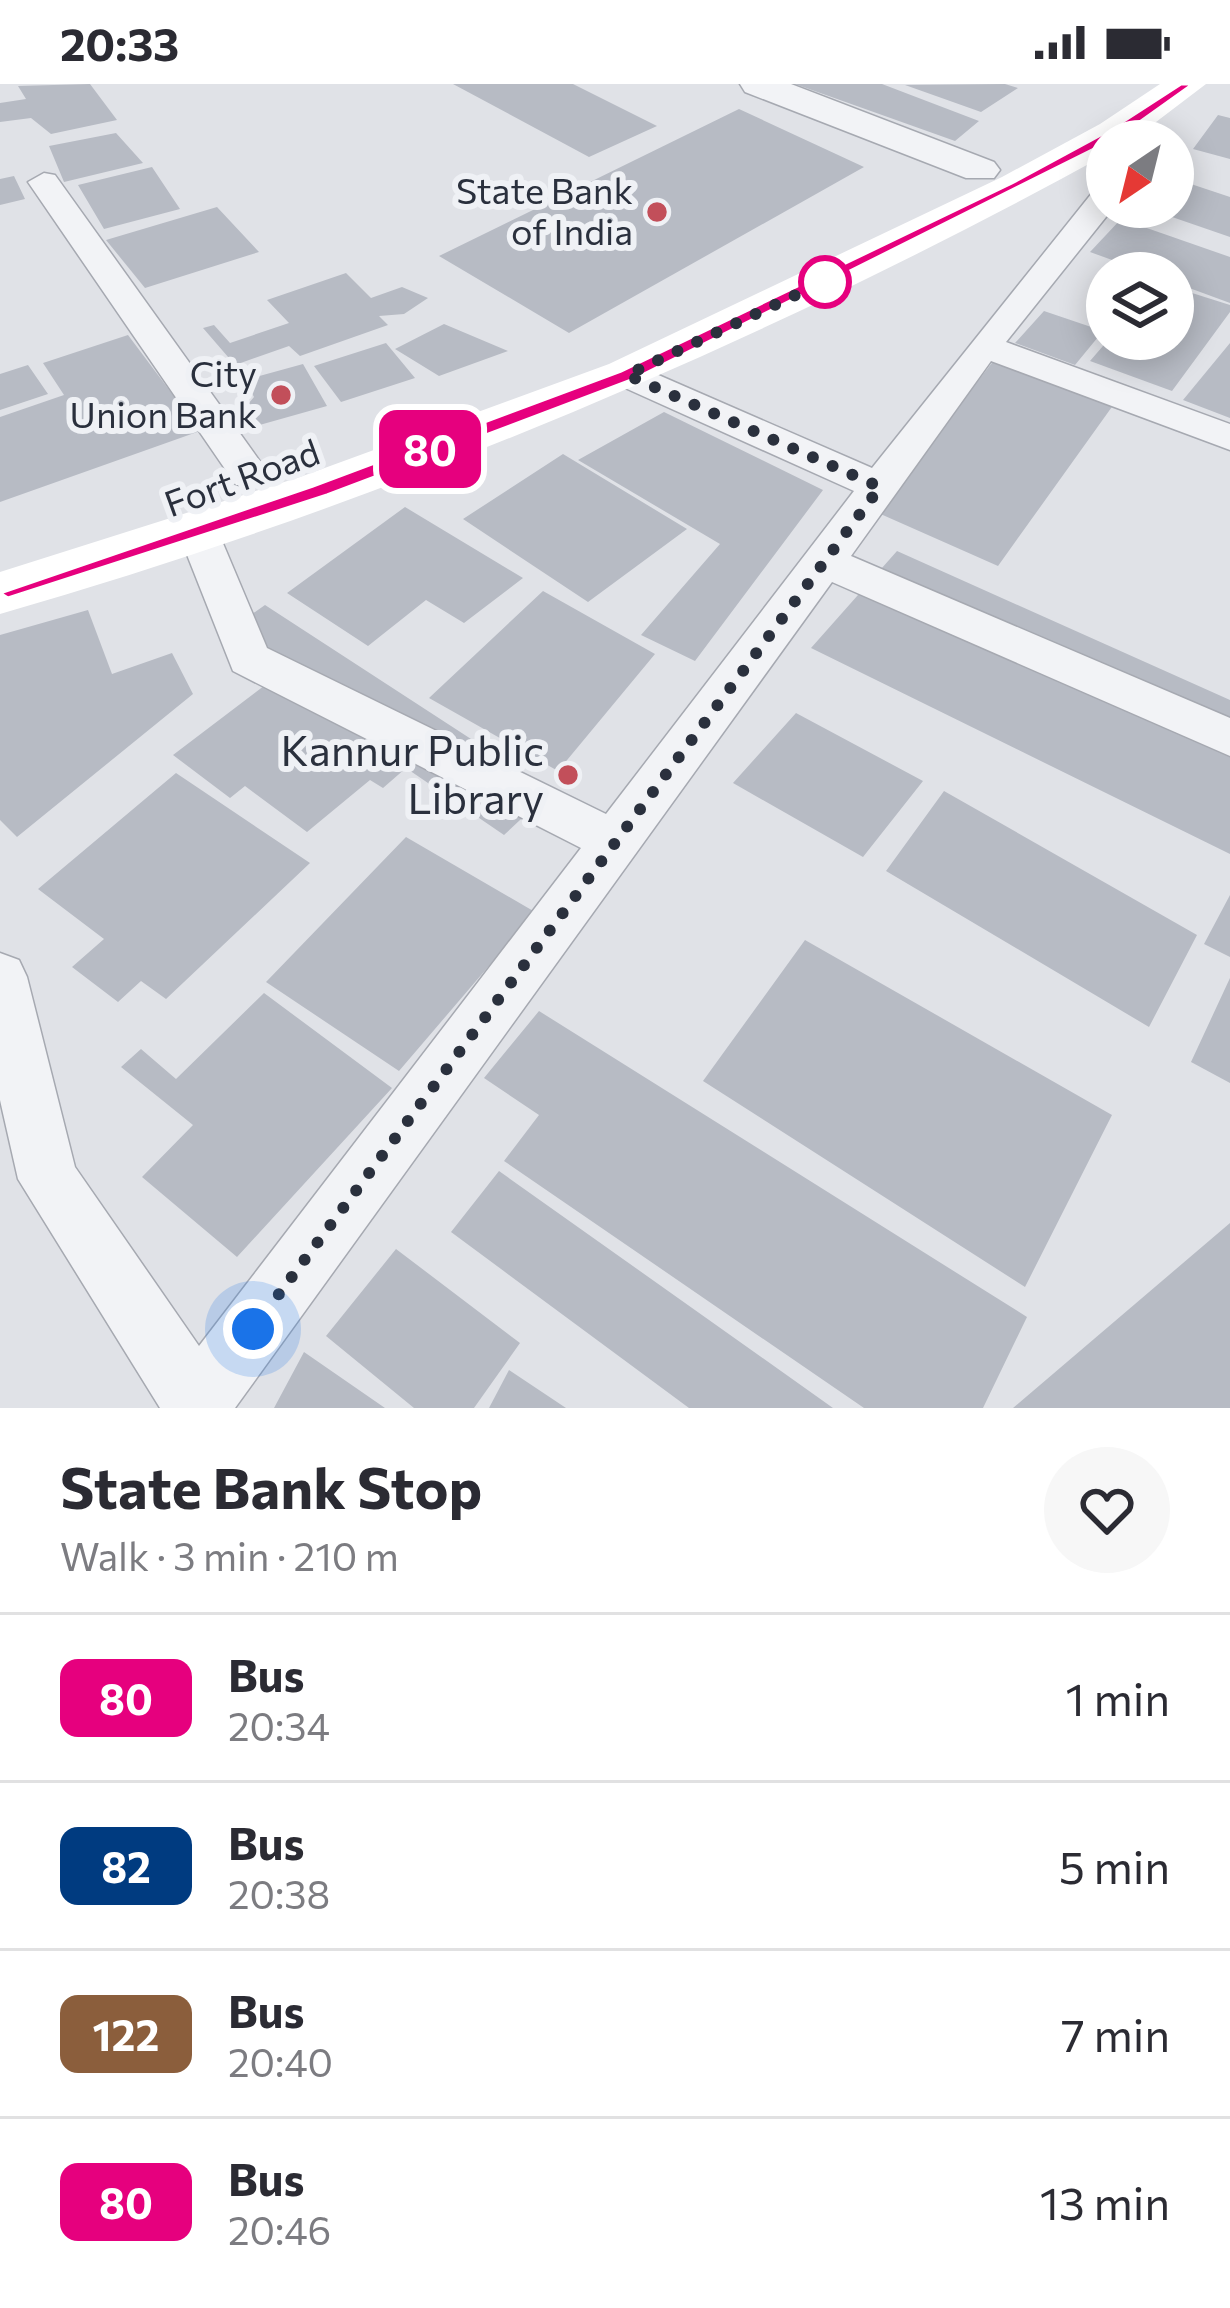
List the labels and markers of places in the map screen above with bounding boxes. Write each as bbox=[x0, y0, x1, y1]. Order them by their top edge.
place label: State Bank of India bbox=[456, 167, 633, 252]
marker: State Bank of India bbox=[644, 199, 670, 225]
unlabelled marker bbox=[800, 257, 850, 307]
place label: City Union Bank bbox=[70, 350, 257, 435]
marker: City Union Bank bbox=[268, 382, 294, 408]
place label: Kannur Public Library bbox=[281, 723, 544, 823]
marker: Kannur Public Library bbox=[555, 762, 581, 788]

